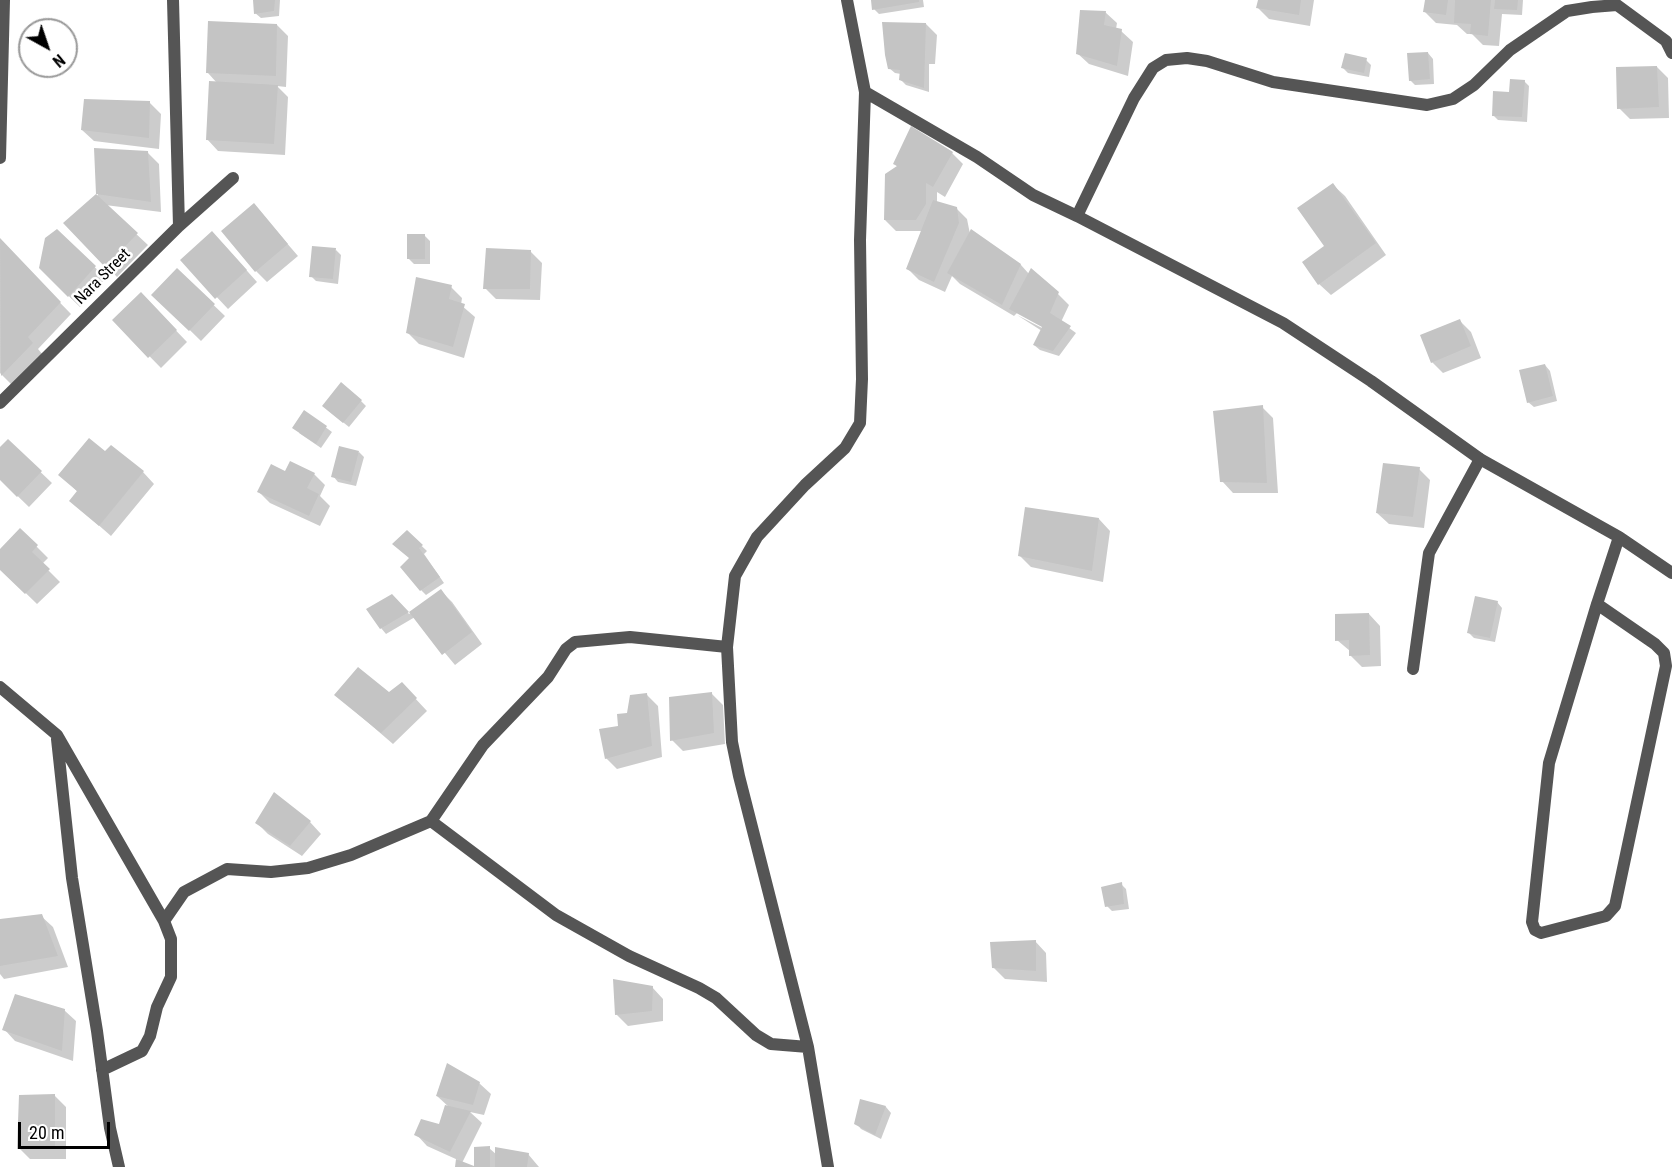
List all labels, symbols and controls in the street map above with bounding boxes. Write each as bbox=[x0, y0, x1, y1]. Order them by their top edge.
north arrow bbox=[18, 18, 78, 78]
text: N bbox=[49, 50, 68, 71]
street label: Nara Street bbox=[71, 245, 135, 309]
scale bar bbox=[21, 1110, 112, 1148]
text: 20 m bbox=[29, 1122, 64, 1143]

